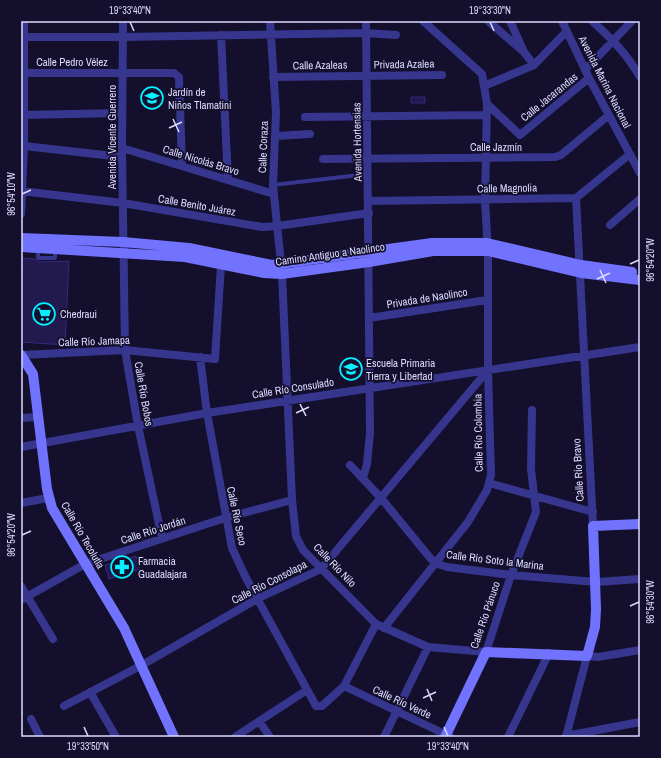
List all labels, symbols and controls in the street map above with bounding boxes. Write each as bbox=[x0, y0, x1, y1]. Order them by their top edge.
text: 19°33'40"N bbox=[109, 4, 151, 17]
text: 19°33'30"N bbox=[469, 4, 511, 17]
street label: Avenida Marina Nacional bbox=[575, 33, 634, 130]
street label: Calle Pedro Vélez bbox=[36, 55, 108, 69]
street label: Privada Azalea bbox=[374, 56, 434, 72]
street label: Calle Azaleas bbox=[293, 58, 348, 72]
street label: Calle Jacarandas bbox=[518, 69, 581, 124]
street label: Avenida Vicente Guerrero bbox=[105, 85, 119, 190]
school or university icon: Jardín de Niños Tlamatini bbox=[139, 85, 165, 111]
place label: Jardín de Niños Tlamatini bbox=[168, 85, 232, 112]
street label: Avenida Hortensias bbox=[349, 102, 365, 183]
street label: Calle Coraza bbox=[255, 121, 271, 173]
street label: Calle Jazmín bbox=[470, 140, 522, 154]
street label: Calle Nicolás Bravo bbox=[161, 142, 241, 178]
text: 96°54'10"W bbox=[5, 172, 18, 216]
street label: Calle Magnolia bbox=[477, 180, 537, 196]
street label: Calle Benito Juárez bbox=[157, 191, 237, 219]
text: 96°54'20"W bbox=[644, 238, 657, 282]
street label: Camino Antiguo a Naolinco bbox=[274, 239, 386, 269]
street label: Privada de Naolinco bbox=[386, 285, 468, 311]
supermarket icon: Chedraui bbox=[31, 301, 57, 327]
place label: Chedraui bbox=[60, 307, 97, 321]
street label: Calle Río Jamapa bbox=[58, 333, 130, 349]
school or university icon: Escuela Primaria Tierra y Libertad bbox=[338, 356, 364, 382]
place label: Escuela Primaria Tierra y Libertad bbox=[366, 356, 435, 383]
street label: Calle Río Bobos bbox=[131, 361, 157, 428]
street label: Calle Río Consulado bbox=[251, 375, 335, 401]
street label: Calle Río Colombia bbox=[470, 394, 486, 472]
street label: Calle Río Bravo bbox=[569, 438, 587, 502]
street label: Calle Río Seco bbox=[224, 485, 250, 547]
street label: Calle Río Tecolutla bbox=[58, 499, 108, 571]
text: 96°54'20"W bbox=[5, 513, 18, 557]
street label: Calle Río Jordán bbox=[119, 513, 187, 547]
street label: Calle Río Nilo bbox=[311, 540, 359, 590]
street label: Calle Río Soto la Marina bbox=[445, 547, 545, 573]
pharmacy icon: Farmacia Guadalajara bbox=[109, 554, 135, 580]
place label: Farmacia Guadalajara bbox=[138, 554, 187, 581]
street label: Calle Río Consolapa bbox=[229, 557, 309, 607]
street label: Calle Río Pánuco bbox=[467, 580, 503, 650]
text: 96°54'30"W bbox=[644, 580, 657, 624]
street label: Calle Río Verde bbox=[370, 682, 434, 722]
text: 19°33'50"N bbox=[67, 740, 109, 753]
text: 19°33'40"N bbox=[427, 740, 469, 753]

